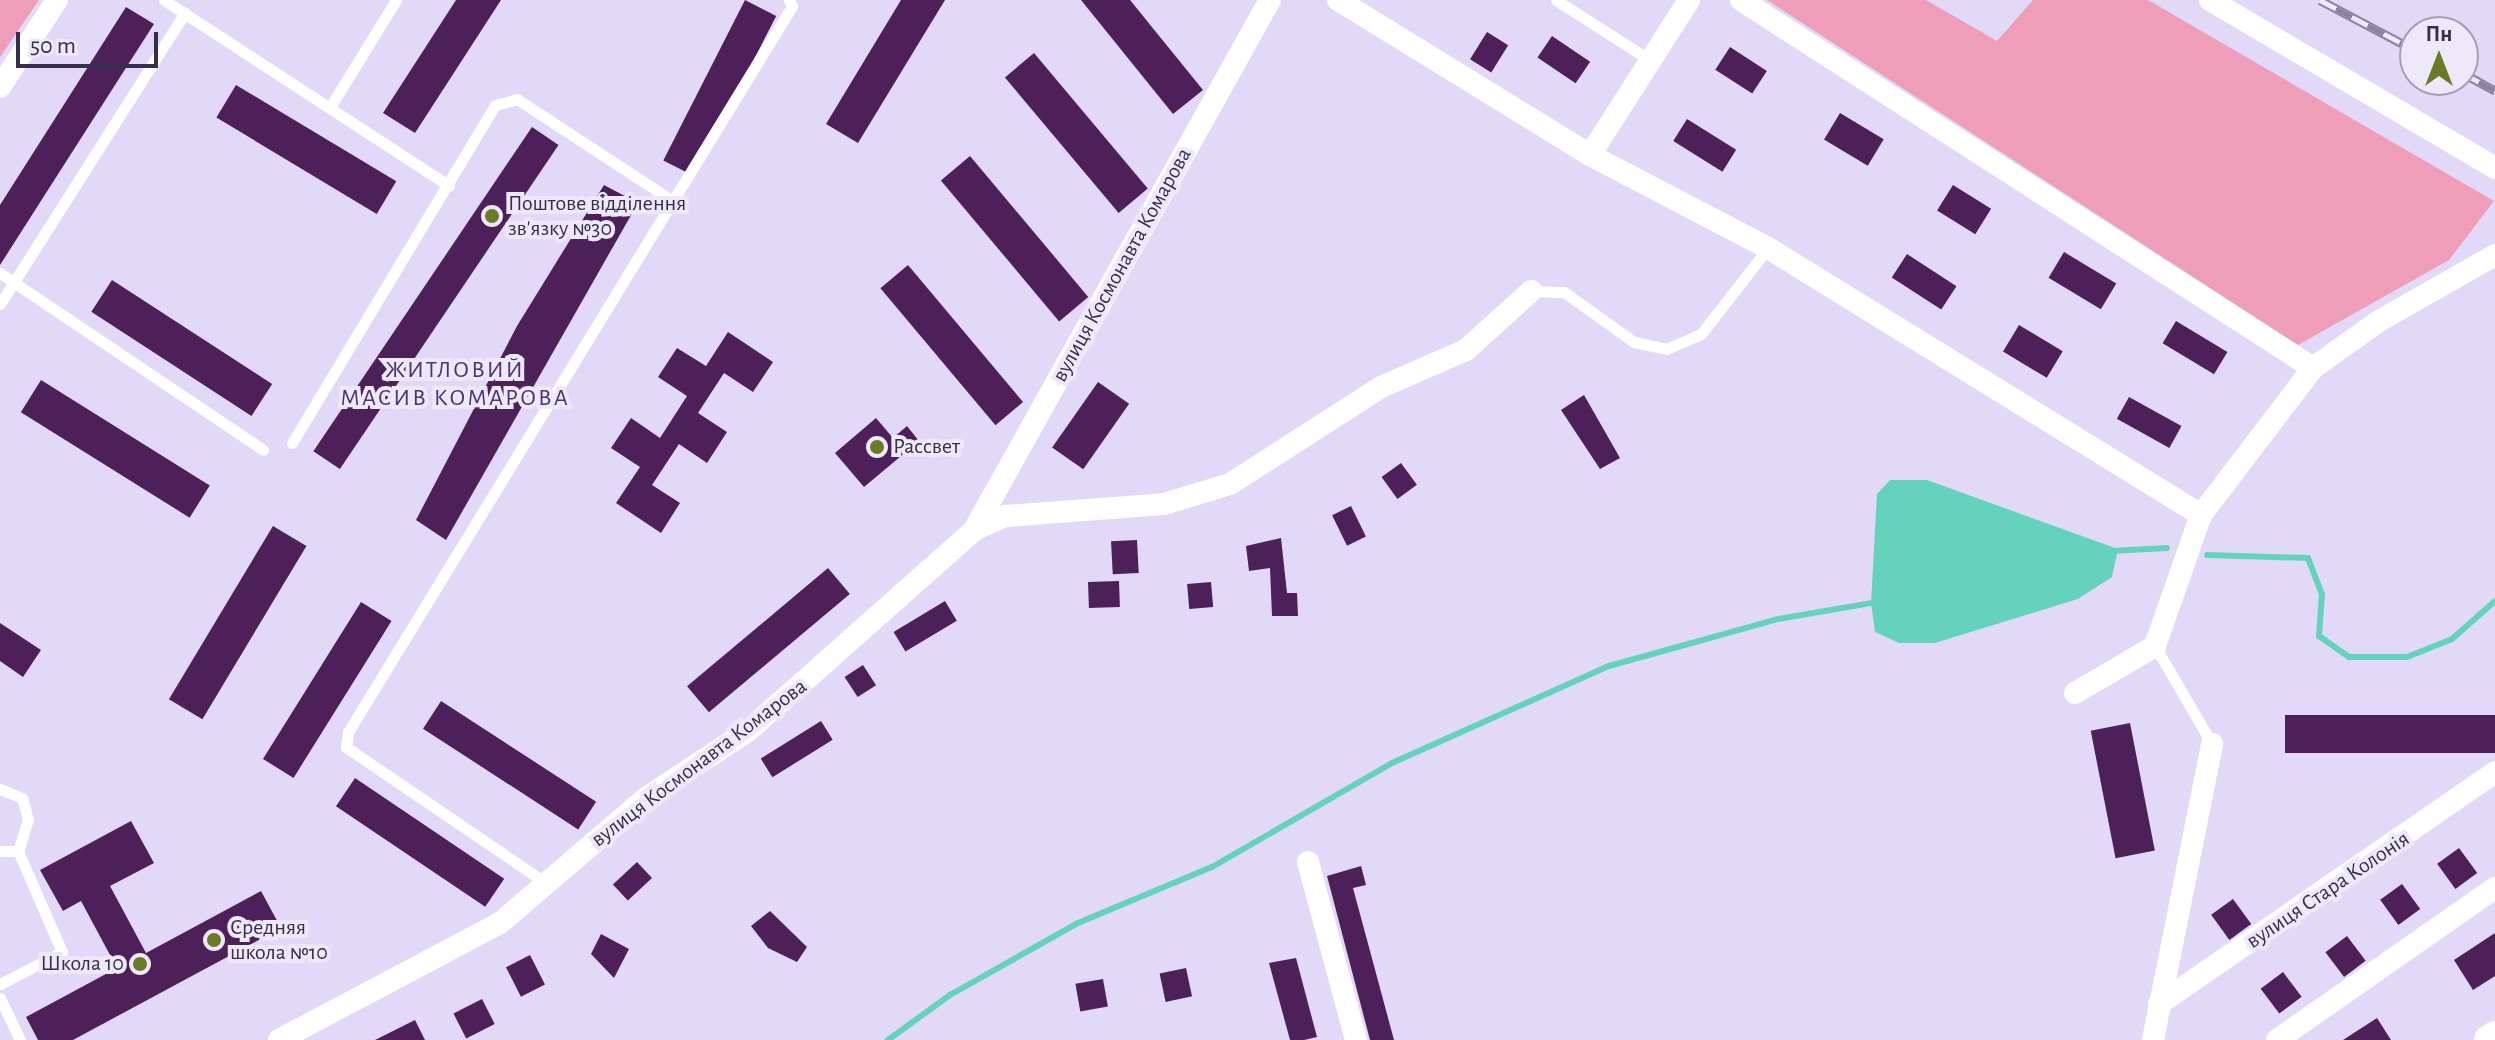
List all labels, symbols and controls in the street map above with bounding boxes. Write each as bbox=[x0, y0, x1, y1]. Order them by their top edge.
scale bar bbox=[20, 16, 162, 66]
north arrow bbox=[2399, 16, 2479, 96]
text: Пн bbox=[2426, 23, 2452, 45]
text: 50 m bbox=[30, 34, 76, 58]
street label: вулиця Космонавта Комарова bbox=[1047, 143, 1197, 387]
place label: Поштове відділення зв'язку №30 bbox=[508, 190, 686, 242]
marker: Поштове відділення зв'язку №30 bbox=[483, 207, 501, 225]
district label: ЖИТЛОВИЙ МАСИВ КОМАРОВА bbox=[340, 357, 570, 413]
place label: Рассвет bbox=[893, 434, 960, 460]
marker: Рассвет bbox=[868, 438, 886, 456]
street label: вулиця Космонавта Комарова bbox=[586, 673, 812, 853]
street label: вулиця Стара Колонія bbox=[2241, 826, 2415, 954]
place label: Средняя школа №10 bbox=[230, 914, 328, 966]
marker: Средняя школа №10 bbox=[205, 931, 223, 949]
place label: Школа 10 bbox=[40, 951, 124, 977]
marker: Школа 10 bbox=[131, 955, 149, 973]

